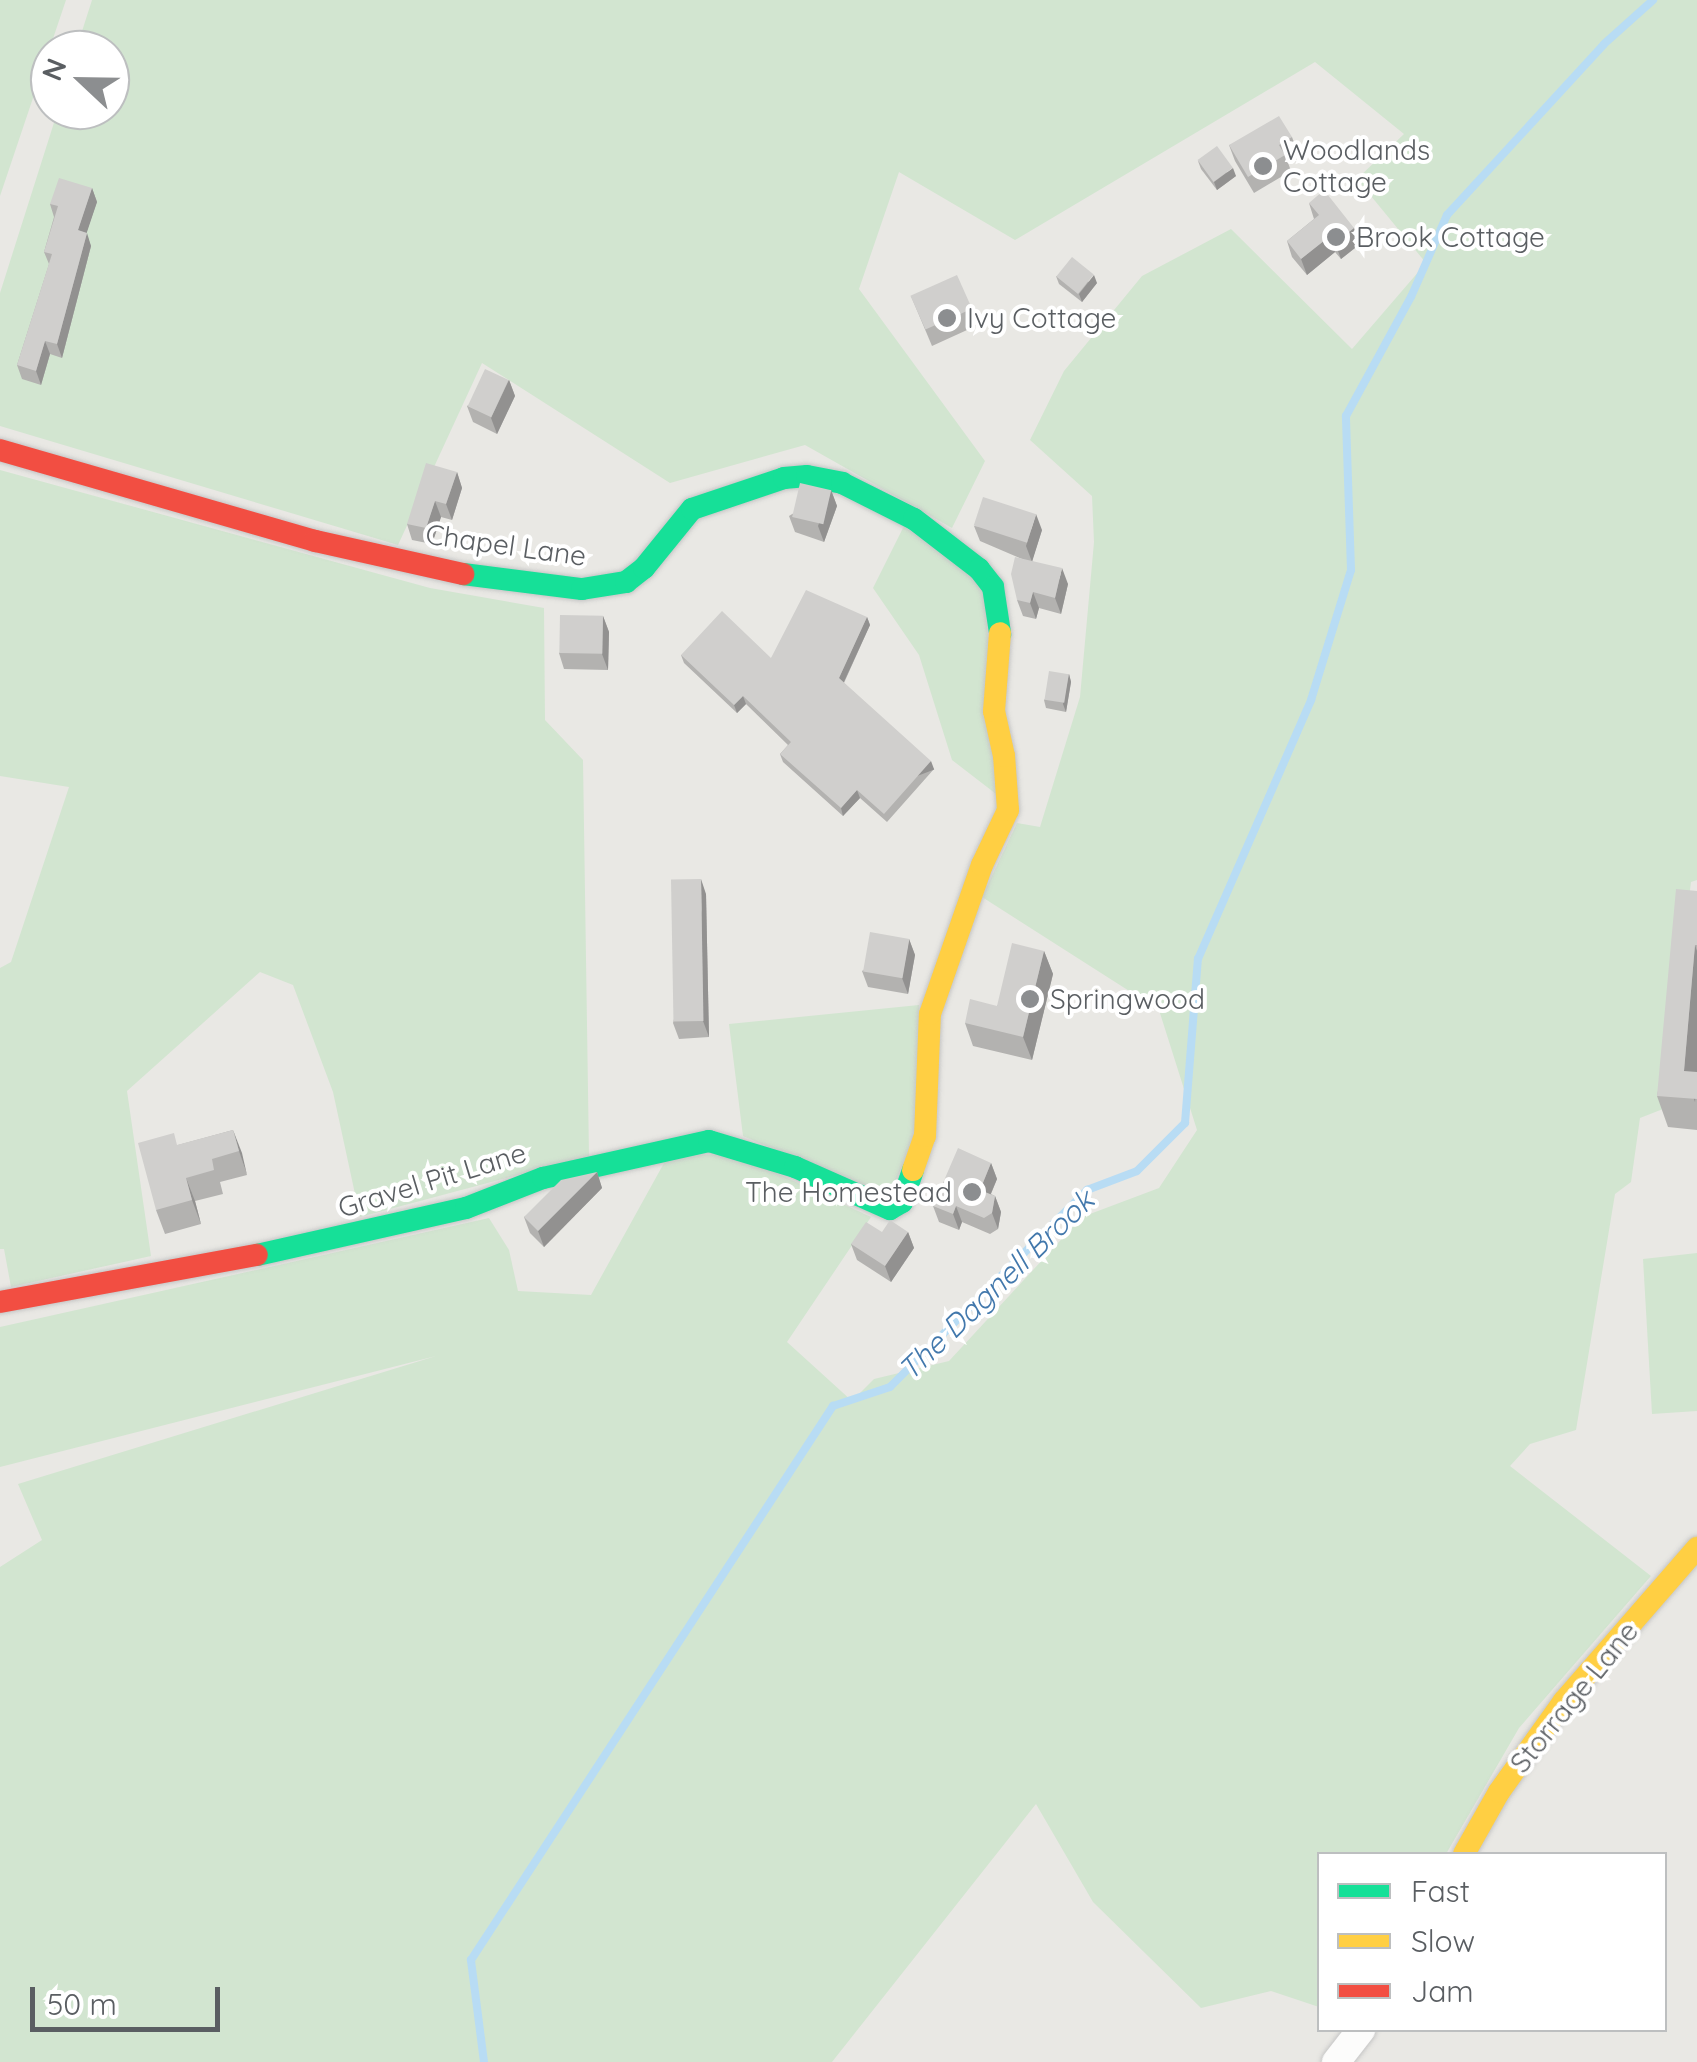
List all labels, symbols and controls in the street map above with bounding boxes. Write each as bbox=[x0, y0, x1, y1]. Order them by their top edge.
north arrow bbox=[30, 30, 130, 130]
text: N bbox=[33, 53, 74, 85]
place label: Woodlands Cottage bbox=[1283, 133, 1430, 199]
marker: Woodlands Cottage bbox=[1252, 155, 1274, 177]
place label: Brook Cottage bbox=[1356, 220, 1545, 254]
marker: Brook Cottage bbox=[1325, 226, 1347, 248]
place label: Ivy Cottage bbox=[967, 301, 1116, 335]
marker: Ivy Cottage bbox=[936, 307, 958, 329]
street label: Chapel Lane bbox=[424, 517, 588, 573]
place label: Springwood bbox=[1050, 982, 1205, 1016]
marker: Springwood bbox=[1019, 988, 1041, 1010]
street label: Gravel Pit Lane bbox=[334, 1135, 530, 1225]
place label: The Homestead bbox=[745, 1175, 952, 1209]
marker: The Homestead bbox=[961, 1181, 983, 1203]
water label: The Dagnell Brook bbox=[891, 1183, 1101, 1387]
street label: Storrage Lane bbox=[1503, 1615, 1645, 1779]
legend bbox=[1317, 1852, 1667, 2032]
text: Fast bbox=[1411, 1872, 1470, 1910]
text: Slow bbox=[1411, 1922, 1475, 1960]
scale bar bbox=[35, 1967, 225, 2029]
text: Jam bbox=[1411, 1972, 1474, 2010]
text: 50 m bbox=[47, 1985, 117, 2023]

